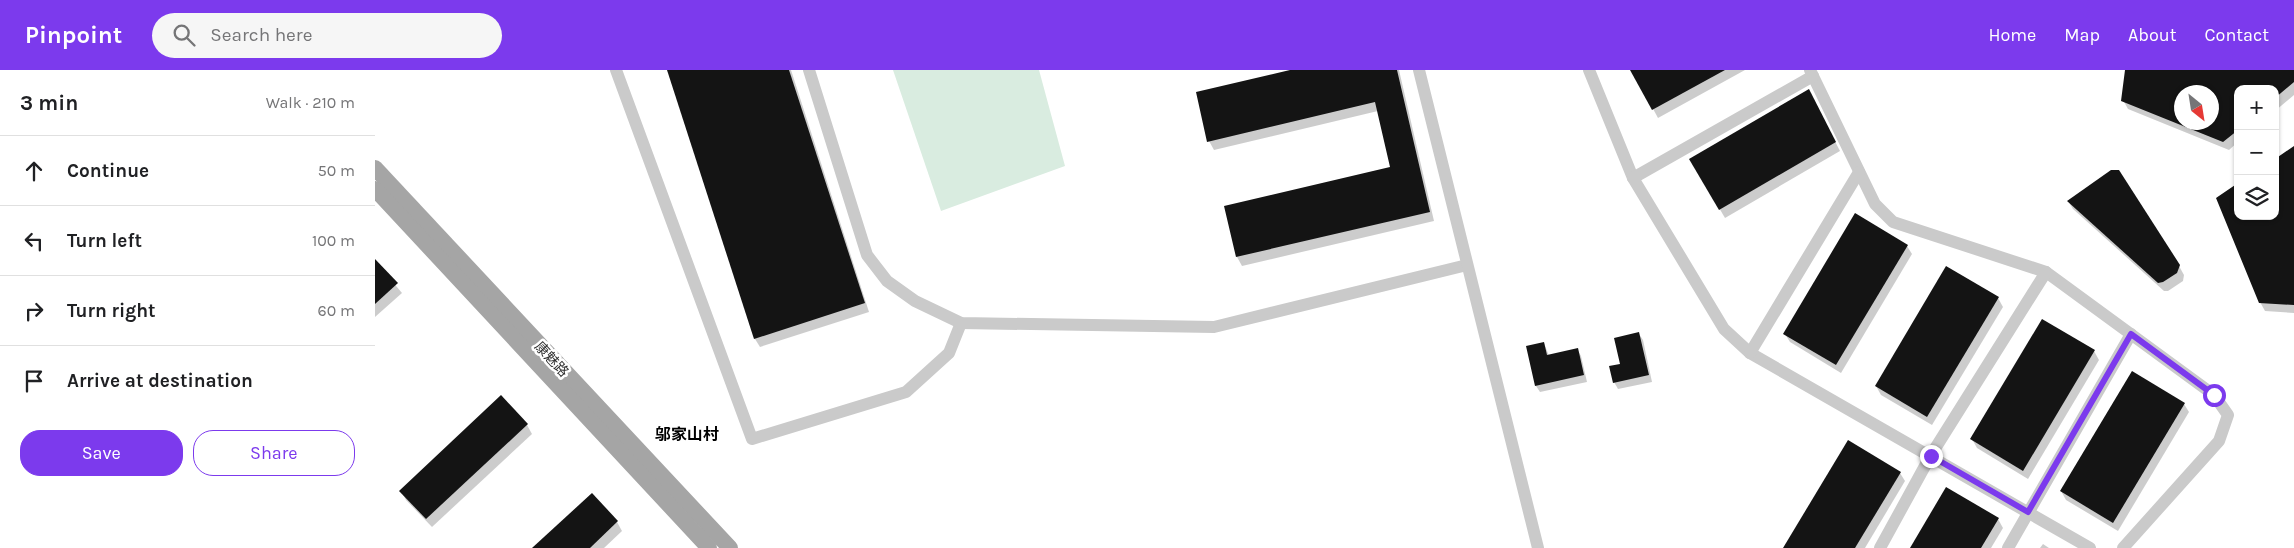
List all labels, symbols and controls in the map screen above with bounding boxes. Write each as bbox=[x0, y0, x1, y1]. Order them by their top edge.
search box bbox=[152, 13, 502, 58]
text: Pinpoint bbox=[25, 21, 122, 49]
icon: search bbox=[170, 21, 198, 49]
text: Search here bbox=[210, 24, 312, 46]
text: Home bbox=[1988, 24, 2036, 46]
text: Map bbox=[2064, 24, 2100, 46]
text: About bbox=[2128, 24, 2177, 46]
text: Contact bbox=[2205, 24, 2269, 46]
north arrow bbox=[2174, 85, 2219, 130]
map controls bbox=[2234, 85, 2279, 220]
button: + bbox=[2234, 85, 2279, 130]
text: 3 min bbox=[20, 91, 78, 115]
text: Walk · 210 m bbox=[266, 93, 355, 112]
button: − bbox=[2234, 130, 2279, 175]
icon: ahead bbox=[20, 157, 48, 185]
text: Continue bbox=[67, 160, 149, 182]
text: 50 m bbox=[318, 161, 355, 180]
button: layers bbox=[2234, 175, 2279, 220]
icon: left bbox=[20, 227, 48, 255]
text: Turn left bbox=[67, 230, 142, 252]
text: 100 m bbox=[312, 231, 355, 250]
icon: right bbox=[20, 297, 48, 325]
text: Turn right bbox=[67, 300, 156, 322]
text: 60 m bbox=[318, 301, 355, 320]
street label: 康魅路 bbox=[531, 338, 572, 380]
icon: arrive bbox=[20, 367, 48, 395]
text: Arrive at destination bbox=[67, 370, 253, 392]
route start bbox=[2203, 384, 2226, 407]
district label: 邬家山村 bbox=[655, 425, 719, 444]
button: Save bbox=[20, 430, 183, 476]
button: Share bbox=[193, 430, 355, 476]
route end bbox=[1920, 445, 1943, 468]

